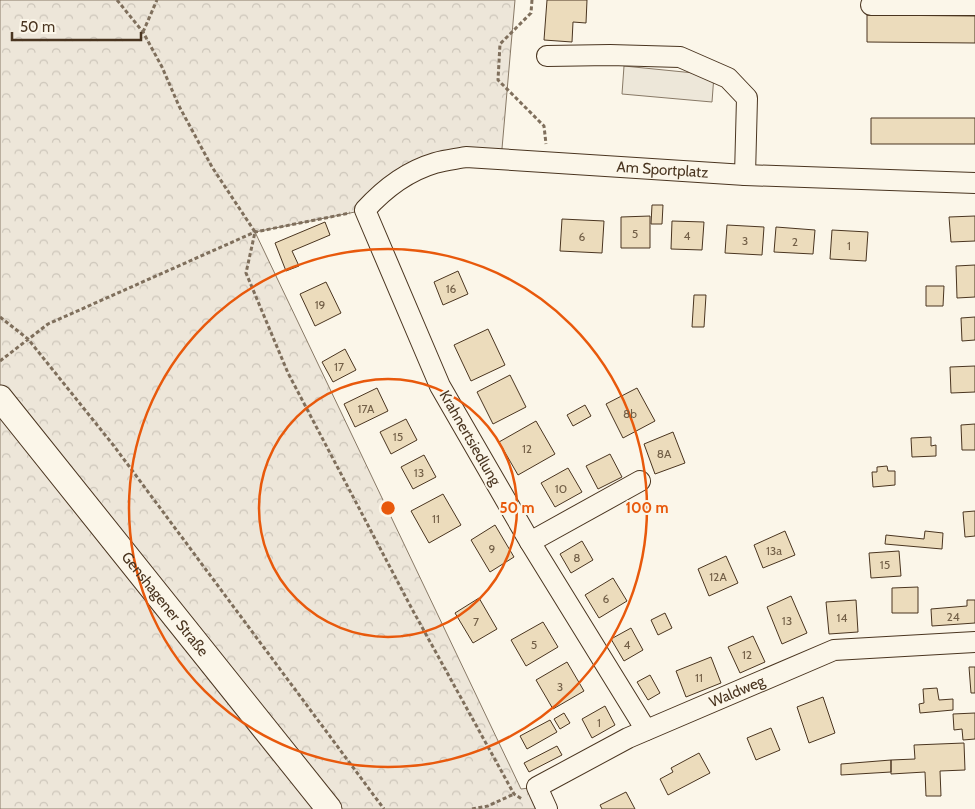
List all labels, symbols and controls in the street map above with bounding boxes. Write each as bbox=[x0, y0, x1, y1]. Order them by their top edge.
scale bar bbox=[12, 10, 141, 42]
text: 50 m bbox=[20, 18, 55, 36]
street label: Am Sportplatz bbox=[616, 158, 709, 182]
house number: 5 bbox=[632, 226, 638, 241]
house number: 4 bbox=[684, 228, 691, 243]
house number: 6 bbox=[579, 229, 586, 244]
house number: 3 bbox=[742, 233, 748, 248]
house number: 2 bbox=[792, 234, 798, 249]
house number: 1 bbox=[847, 238, 851, 253]
house number: 16 bbox=[446, 281, 457, 296]
house number: 19 bbox=[315, 297, 326, 312]
house number: 17 bbox=[334, 359, 344, 374]
street label: Krahnertsiedlung bbox=[435, 387, 505, 489]
house number: 17A bbox=[358, 401, 375, 416]
house number: 8b bbox=[623, 406, 637, 421]
house number: 15 bbox=[393, 429, 403, 444]
house number: 12 bbox=[522, 441, 532, 456]
house number: 8A bbox=[657, 446, 672, 461]
house number: 13 bbox=[414, 465, 424, 480]
house number: 10 bbox=[555, 481, 567, 496]
centre of rings bbox=[379, 499, 397, 517]
text: 50 m bbox=[499, 499, 535, 517]
text: 100 m bbox=[625, 499, 669, 517]
house number: 11 bbox=[432, 511, 440, 526]
house number: 9 bbox=[489, 541, 496, 556]
house number: 13a bbox=[766, 543, 782, 558]
street label: Genshagener Straße bbox=[118, 548, 212, 660]
house number: 8 bbox=[573, 550, 581, 565]
house number: 15 bbox=[880, 557, 890, 572]
house number: 12A bbox=[709, 569, 727, 584]
house number: 6 bbox=[603, 591, 610, 606]
house number: 24 bbox=[946, 609, 960, 624]
house number: 14 bbox=[837, 610, 847, 625]
house number: 13 bbox=[782, 613, 792, 628]
house number: 7 bbox=[473, 614, 479, 629]
house number: 5 bbox=[531, 637, 537, 652]
house number: 4 bbox=[624, 637, 631, 652]
house number: 12 bbox=[742, 647, 752, 662]
house number: 11 bbox=[695, 670, 703, 685]
street label: Waldweg bbox=[706, 671, 768, 711]
house number: 3 bbox=[557, 679, 563, 694]
house number: 1 bbox=[597, 715, 601, 730]

